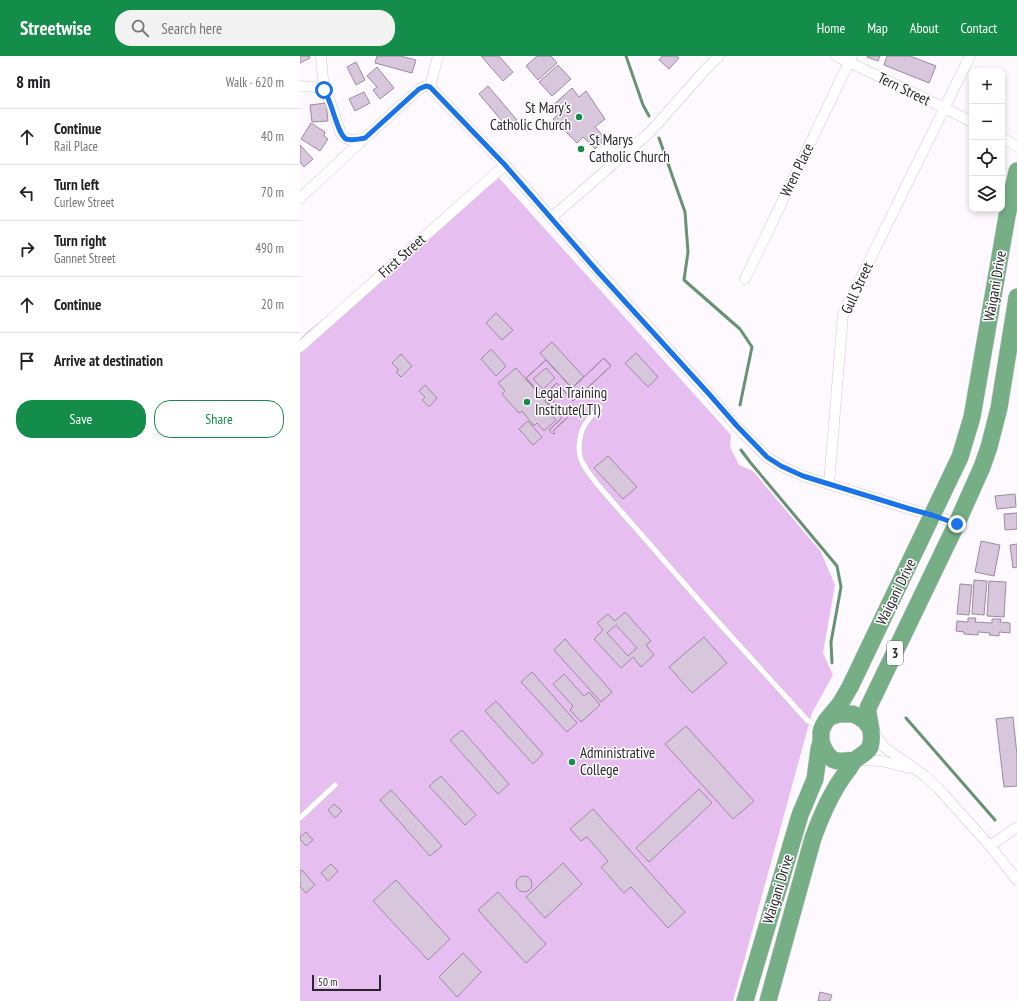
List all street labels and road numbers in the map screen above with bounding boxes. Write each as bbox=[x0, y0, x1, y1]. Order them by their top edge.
street label: Tern Street bbox=[875, 68, 934, 109]
street label: Wren Place bbox=[775, 140, 818, 200]
street label: First Street bbox=[374, 229, 429, 282]
street label: Waigani Drive bbox=[979, 249, 1010, 323]
street label: Gull Street bbox=[836, 259, 877, 317]
street label: Waigani Drive bbox=[871, 555, 920, 628]
road number: 3 bbox=[887, 641, 903, 665]
street label: Waigani Drive bbox=[758, 852, 797, 926]

